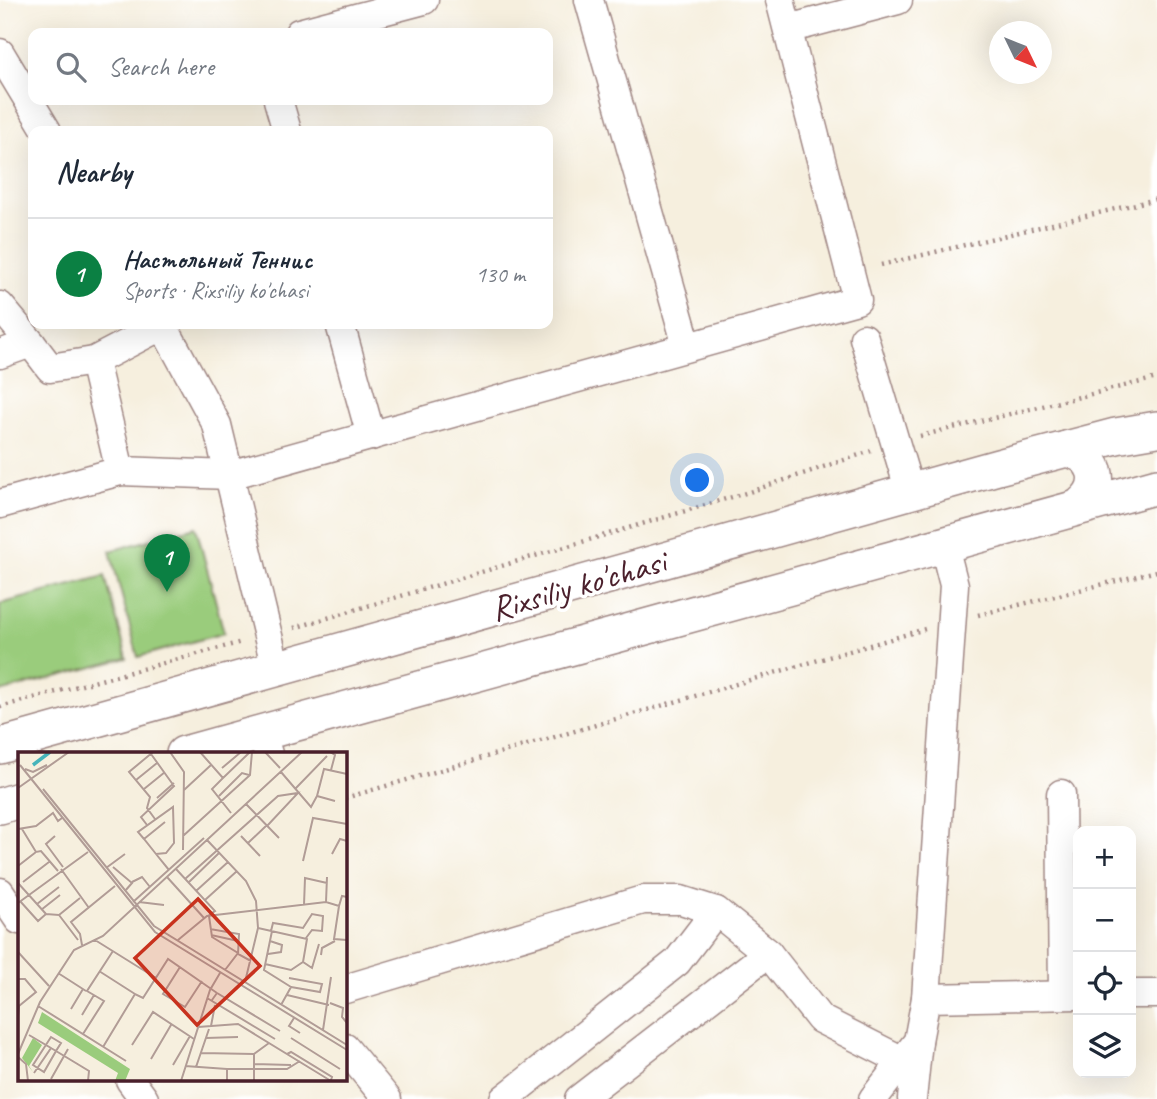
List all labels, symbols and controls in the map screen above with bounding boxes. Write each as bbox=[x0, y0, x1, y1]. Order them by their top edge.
north arrow bbox=[989, 21, 1052, 84]
search box bbox=[28, 28, 553, 105]
icon: search bbox=[52, 48, 90, 86]
text: Search here bbox=[108, 50, 214, 83]
text: Nearby bbox=[56, 153, 132, 191]
text: Настольный Теннис bbox=[123, 243, 313, 276]
text: 1 bbox=[74, 260, 84, 289]
text: 130 m bbox=[476, 260, 525, 289]
text: Sports · Rixsiliy ko'chasi bbox=[123, 276, 308, 305]
your location bbox=[680, 463, 714, 497]
pin: 1 bbox=[144, 534, 190, 592]
street label: Rixsiliy ko'chasi bbox=[485, 537, 675, 631]
inset map bbox=[18, 752, 346, 1082]
map controls bbox=[1073, 826, 1136, 1078]
button: + bbox=[1073, 826, 1136, 889]
button: − bbox=[1073, 889, 1136, 952]
button: locate bbox=[1073, 952, 1136, 1015]
button: layers bbox=[1073, 1015, 1136, 1078]

